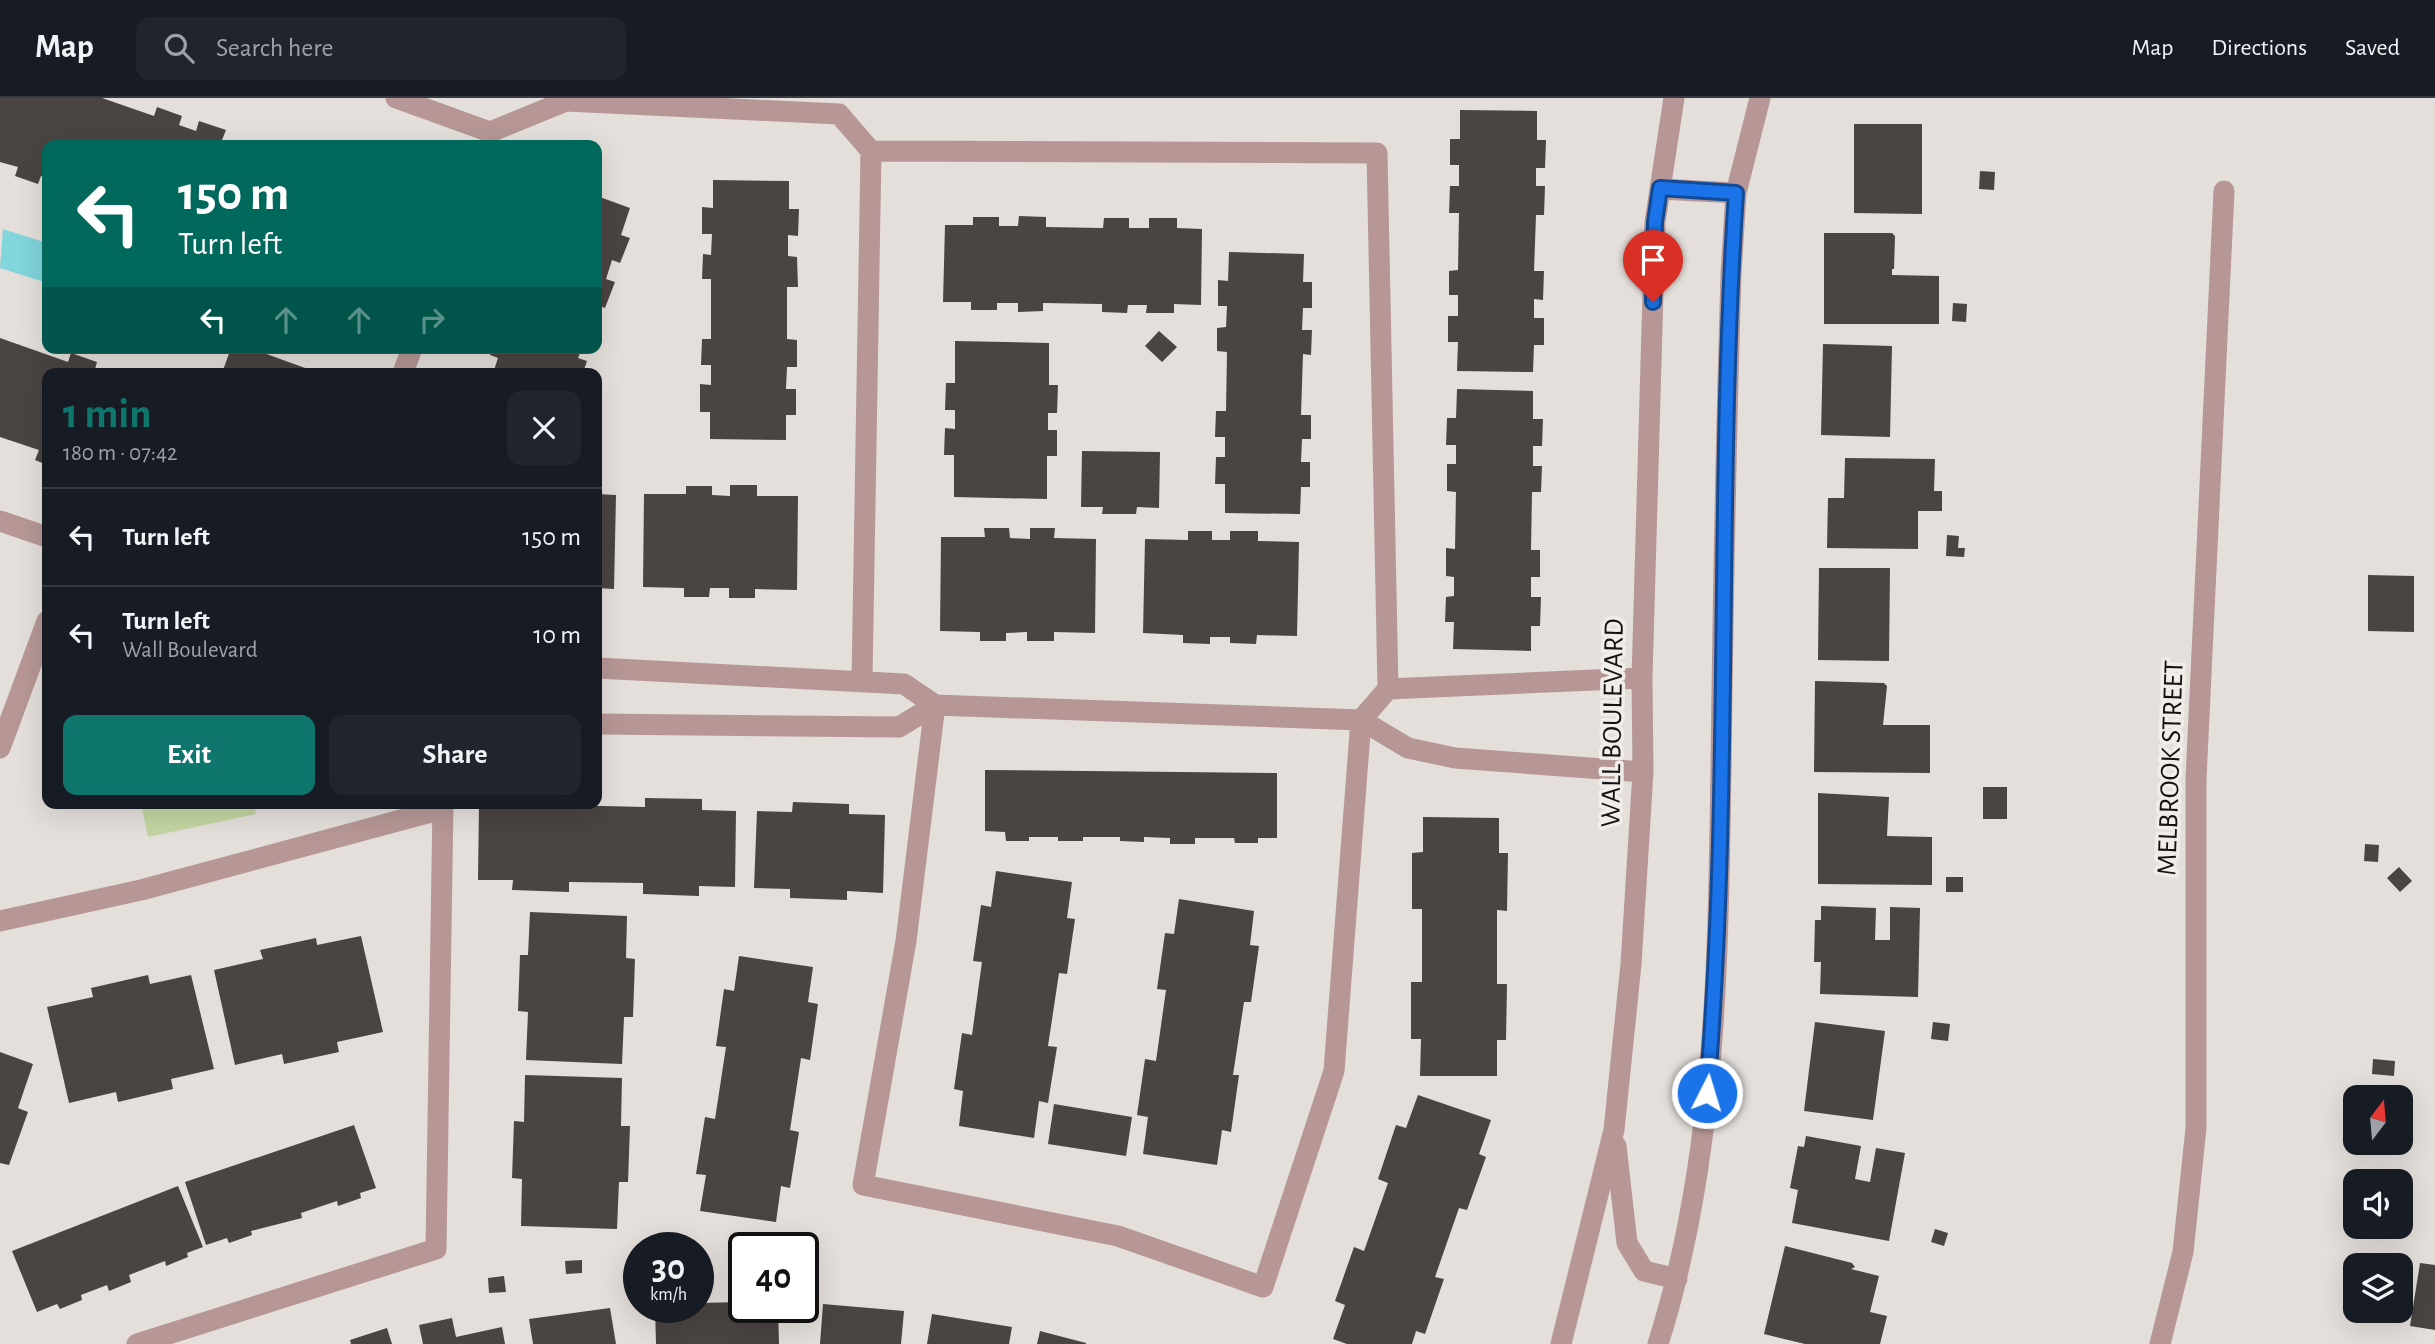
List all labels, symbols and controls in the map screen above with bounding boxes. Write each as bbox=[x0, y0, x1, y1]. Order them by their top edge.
search box bbox=[136, 17, 626, 80]
icon: search bbox=[160, 29, 198, 67]
text: Map bbox=[35, 31, 94, 64]
text: Search here bbox=[216, 35, 334, 61]
text: Map bbox=[2131, 36, 2173, 60]
text: Directions bbox=[2211, 36, 2307, 60]
text: Saved bbox=[2345, 36, 2400, 60]
icon: left bbox=[63, 168, 154, 259]
text: 150 m bbox=[178, 170, 289, 219]
text: Turn left bbox=[178, 228, 282, 260]
pin bbox=[1623, 230, 1683, 302]
icon: arrive bbox=[1634, 241, 1672, 279]
icon: left bbox=[194, 301, 232, 339]
icon: ahead bbox=[267, 301, 305, 339]
icon: ahead bbox=[340, 301, 378, 339]
icon: right bbox=[413, 301, 451, 339]
button: close bbox=[507, 391, 581, 465]
text: 1 min bbox=[63, 393, 152, 435]
text: 180 m · 07:42 bbox=[63, 442, 178, 465]
icon: left bbox=[63, 518, 101, 556]
text: Turn left bbox=[122, 524, 210, 550]
text: 150 m bbox=[522, 524, 581, 550]
text: Turn left bbox=[122, 608, 210, 634]
icon: left bbox=[63, 616, 101, 654]
street label: WALL BOULEVARD bbox=[1597, 618, 1629, 828]
text: 10 m bbox=[533, 622, 581, 648]
text: Wall Boulevard bbox=[122, 639, 258, 662]
street label: MELBROOK STREET bbox=[2153, 659, 2189, 876]
button: Exit bbox=[63, 715, 315, 795]
button: Share bbox=[329, 715, 581, 795]
position arrow bbox=[1670, 1056, 1744, 1130]
north arrow bbox=[2343, 1085, 2413, 1155]
map controls bbox=[2343, 1085, 2413, 1323]
button: sound bbox=[2343, 1169, 2413, 1239]
speed limit sign: 40 bbox=[728, 1232, 819, 1323]
text: 30 bbox=[652, 1251, 685, 1286]
button: layers bbox=[2343, 1253, 2413, 1323]
text: km/h bbox=[650, 1286, 687, 1304]

